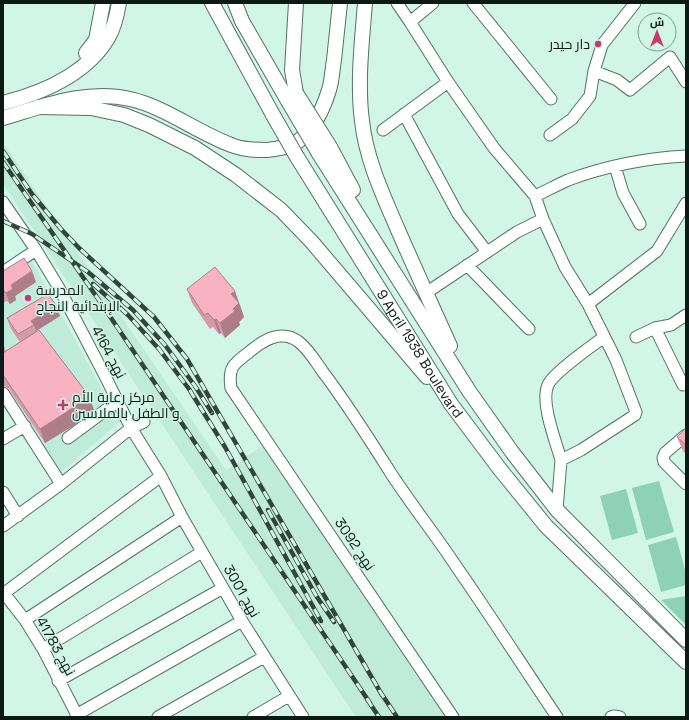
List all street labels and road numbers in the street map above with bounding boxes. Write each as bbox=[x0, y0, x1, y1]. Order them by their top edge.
street label: 9 April 1938 Boulevard bbox=[373, 286, 467, 421]
street label: نهج 4164 bbox=[88, 323, 130, 381]
street label: نهج 3092 bbox=[331, 514, 379, 574]
street label: نهج 3001 bbox=[220, 562, 264, 620]
street label: نهج 41783 bbox=[32, 613, 80, 679]

